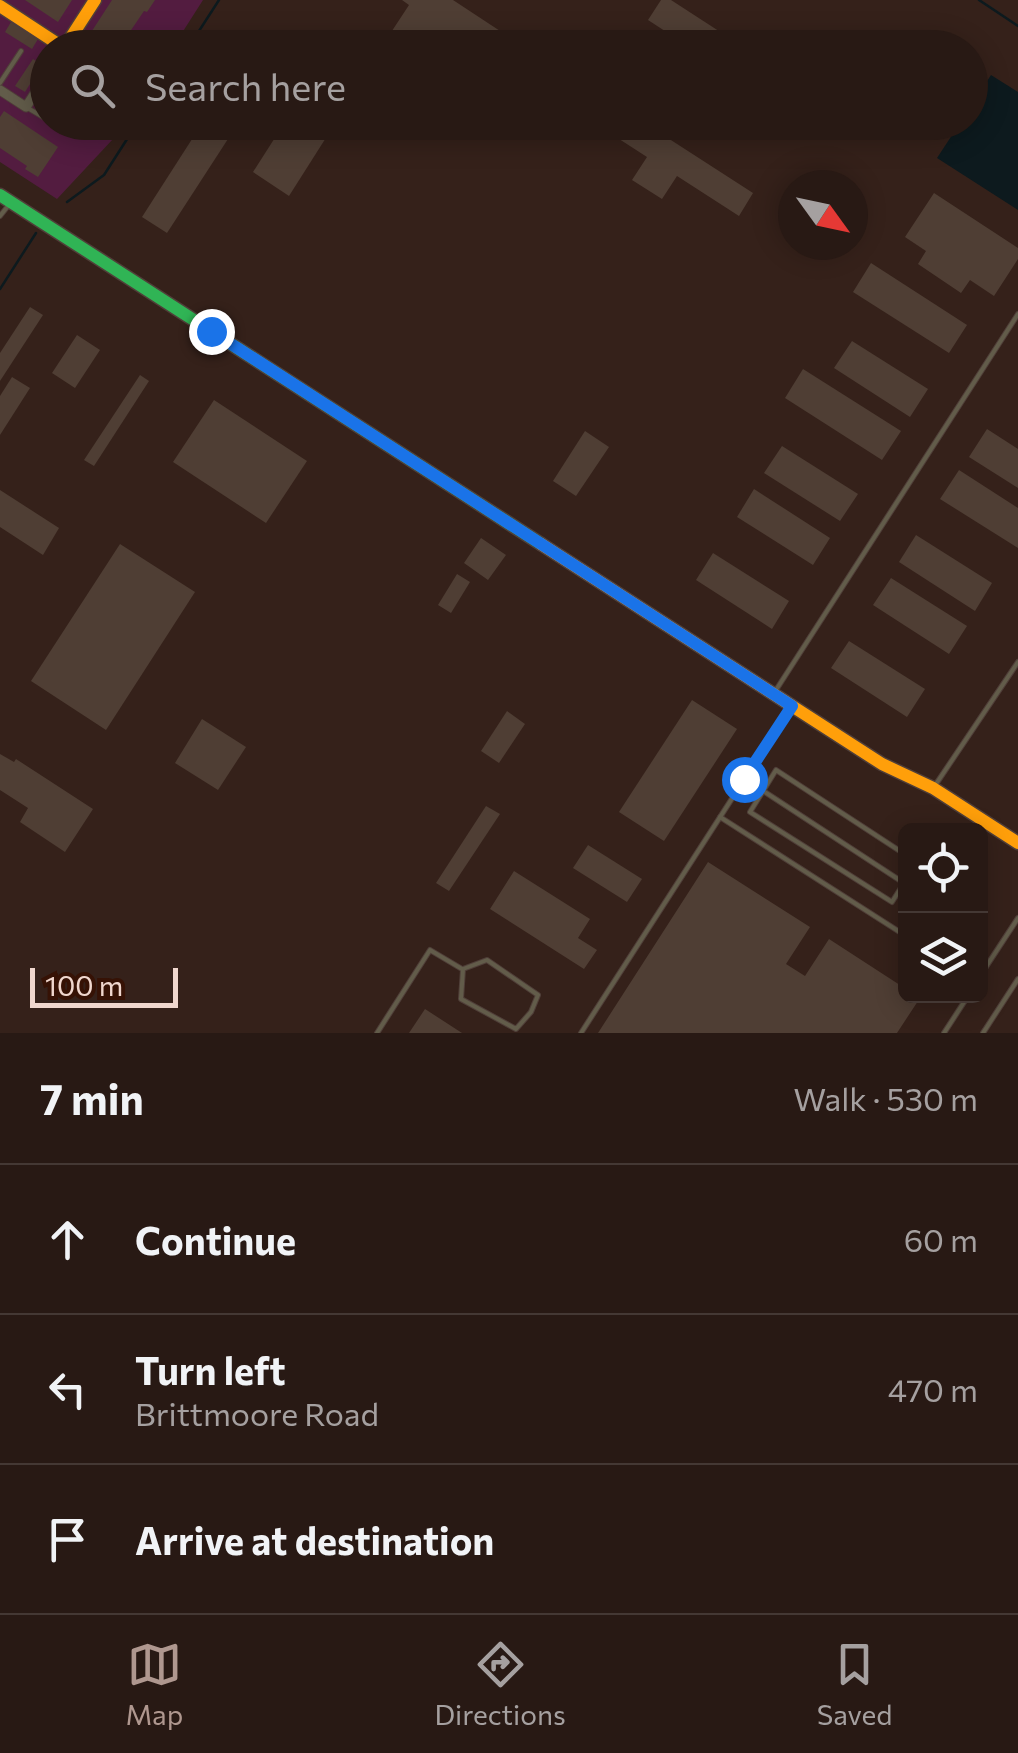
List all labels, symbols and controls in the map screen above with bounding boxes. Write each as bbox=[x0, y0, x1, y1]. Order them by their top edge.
search box bbox=[30, 30, 988, 140]
icon: search bbox=[65, 58, 120, 113]
text: Search here bbox=[145, 62, 346, 109]
north arrow bbox=[778, 170, 868, 260]
route end bbox=[189, 309, 235, 355]
route start bbox=[722, 757, 768, 803]
map controls bbox=[898, 823, 988, 1003]
button: locate bbox=[898, 823, 988, 913]
button: layers bbox=[898, 913, 988, 1003]
scale bar bbox=[30, 963, 178, 1008]
text: 100 m bbox=[45, 968, 123, 1002]
text: 7 min bbox=[40, 1072, 144, 1124]
text: Walk · 530 m bbox=[793, 1078, 978, 1118]
icon: ahead bbox=[40, 1212, 95, 1267]
text: Continue bbox=[135, 1216, 296, 1263]
text: 60 m bbox=[904, 1219, 978, 1259]
text: Turn left bbox=[135, 1346, 286, 1393]
icon: left bbox=[40, 1362, 95, 1417]
text: 470 m bbox=[888, 1369, 978, 1409]
text: Brittmoore Road bbox=[135, 1393, 379, 1433]
icon: arrive bbox=[40, 1512, 95, 1567]
text: Arrive at destination bbox=[135, 1516, 494, 1563]
tab: Map bbox=[126, 1637, 183, 1731]
tab: Directions bbox=[434, 1637, 566, 1731]
tab: Saved bbox=[817, 1637, 892, 1731]

